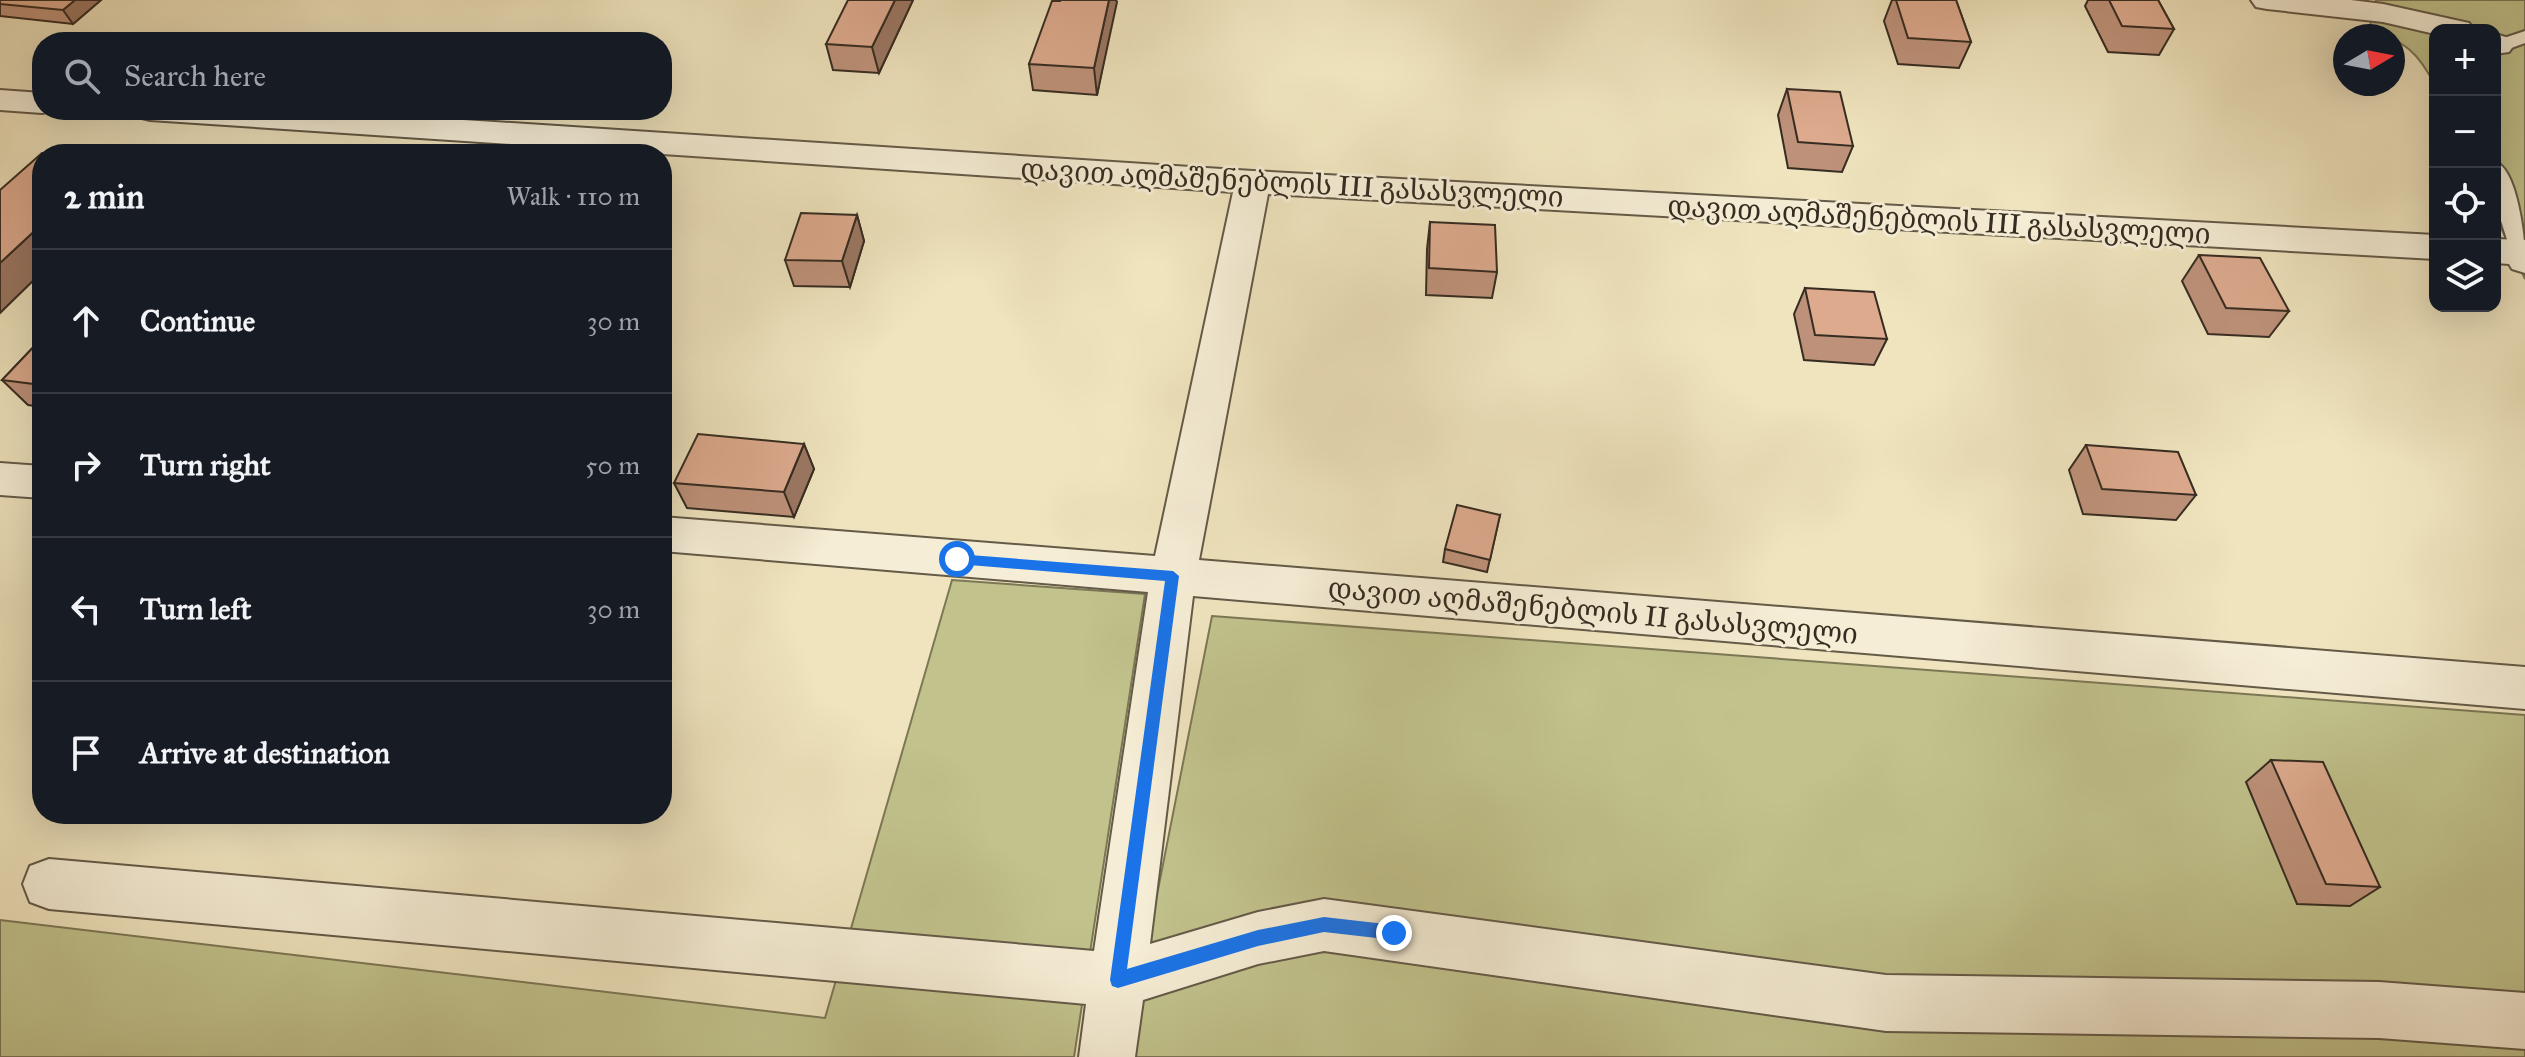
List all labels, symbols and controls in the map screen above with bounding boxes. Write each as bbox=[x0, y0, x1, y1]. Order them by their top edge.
north arrow bbox=[2333, 24, 2405, 96]
map controls bbox=[2429, 24, 2501, 312]
button: + bbox=[2429, 24, 2501, 96]
search box bbox=[32, 32, 672, 120]
icon: search bbox=[60, 54, 104, 98]
text: Search here bbox=[124, 58, 266, 94]
button: − bbox=[2429, 96, 2501, 168]
street label: დავით აღმაშენებლის III გასასვლელი bbox=[1019, 151, 1565, 215]
button: locate bbox=[2429, 168, 2501, 240]
text: 2 min bbox=[64, 176, 144, 217]
text: Walk · 110 m bbox=[507, 180, 640, 212]
street label: დავით აღმაშენებლის III გასასვლელი bbox=[1666, 188, 2212, 252]
button: layers bbox=[2429, 240, 2501, 312]
icon: ahead bbox=[64, 299, 108, 343]
text: Continue bbox=[140, 303, 255, 339]
text: 30 m bbox=[587, 305, 640, 337]
icon: right bbox=[64, 443, 108, 487]
text: Turn right bbox=[140, 447, 271, 483]
text: 50 m bbox=[585, 449, 640, 481]
route start bbox=[939, 541, 975, 577]
street label: დავით აღმაშენებლის II გასასვლელი bbox=[1326, 570, 1860, 652]
icon: left bbox=[64, 587, 108, 631]
text: Turn left bbox=[140, 591, 251, 627]
text: 30 m bbox=[587, 593, 640, 625]
icon: arrive bbox=[64, 731, 108, 775]
text: Arrive at destination bbox=[140, 735, 390, 771]
route end bbox=[1376, 915, 1412, 951]

